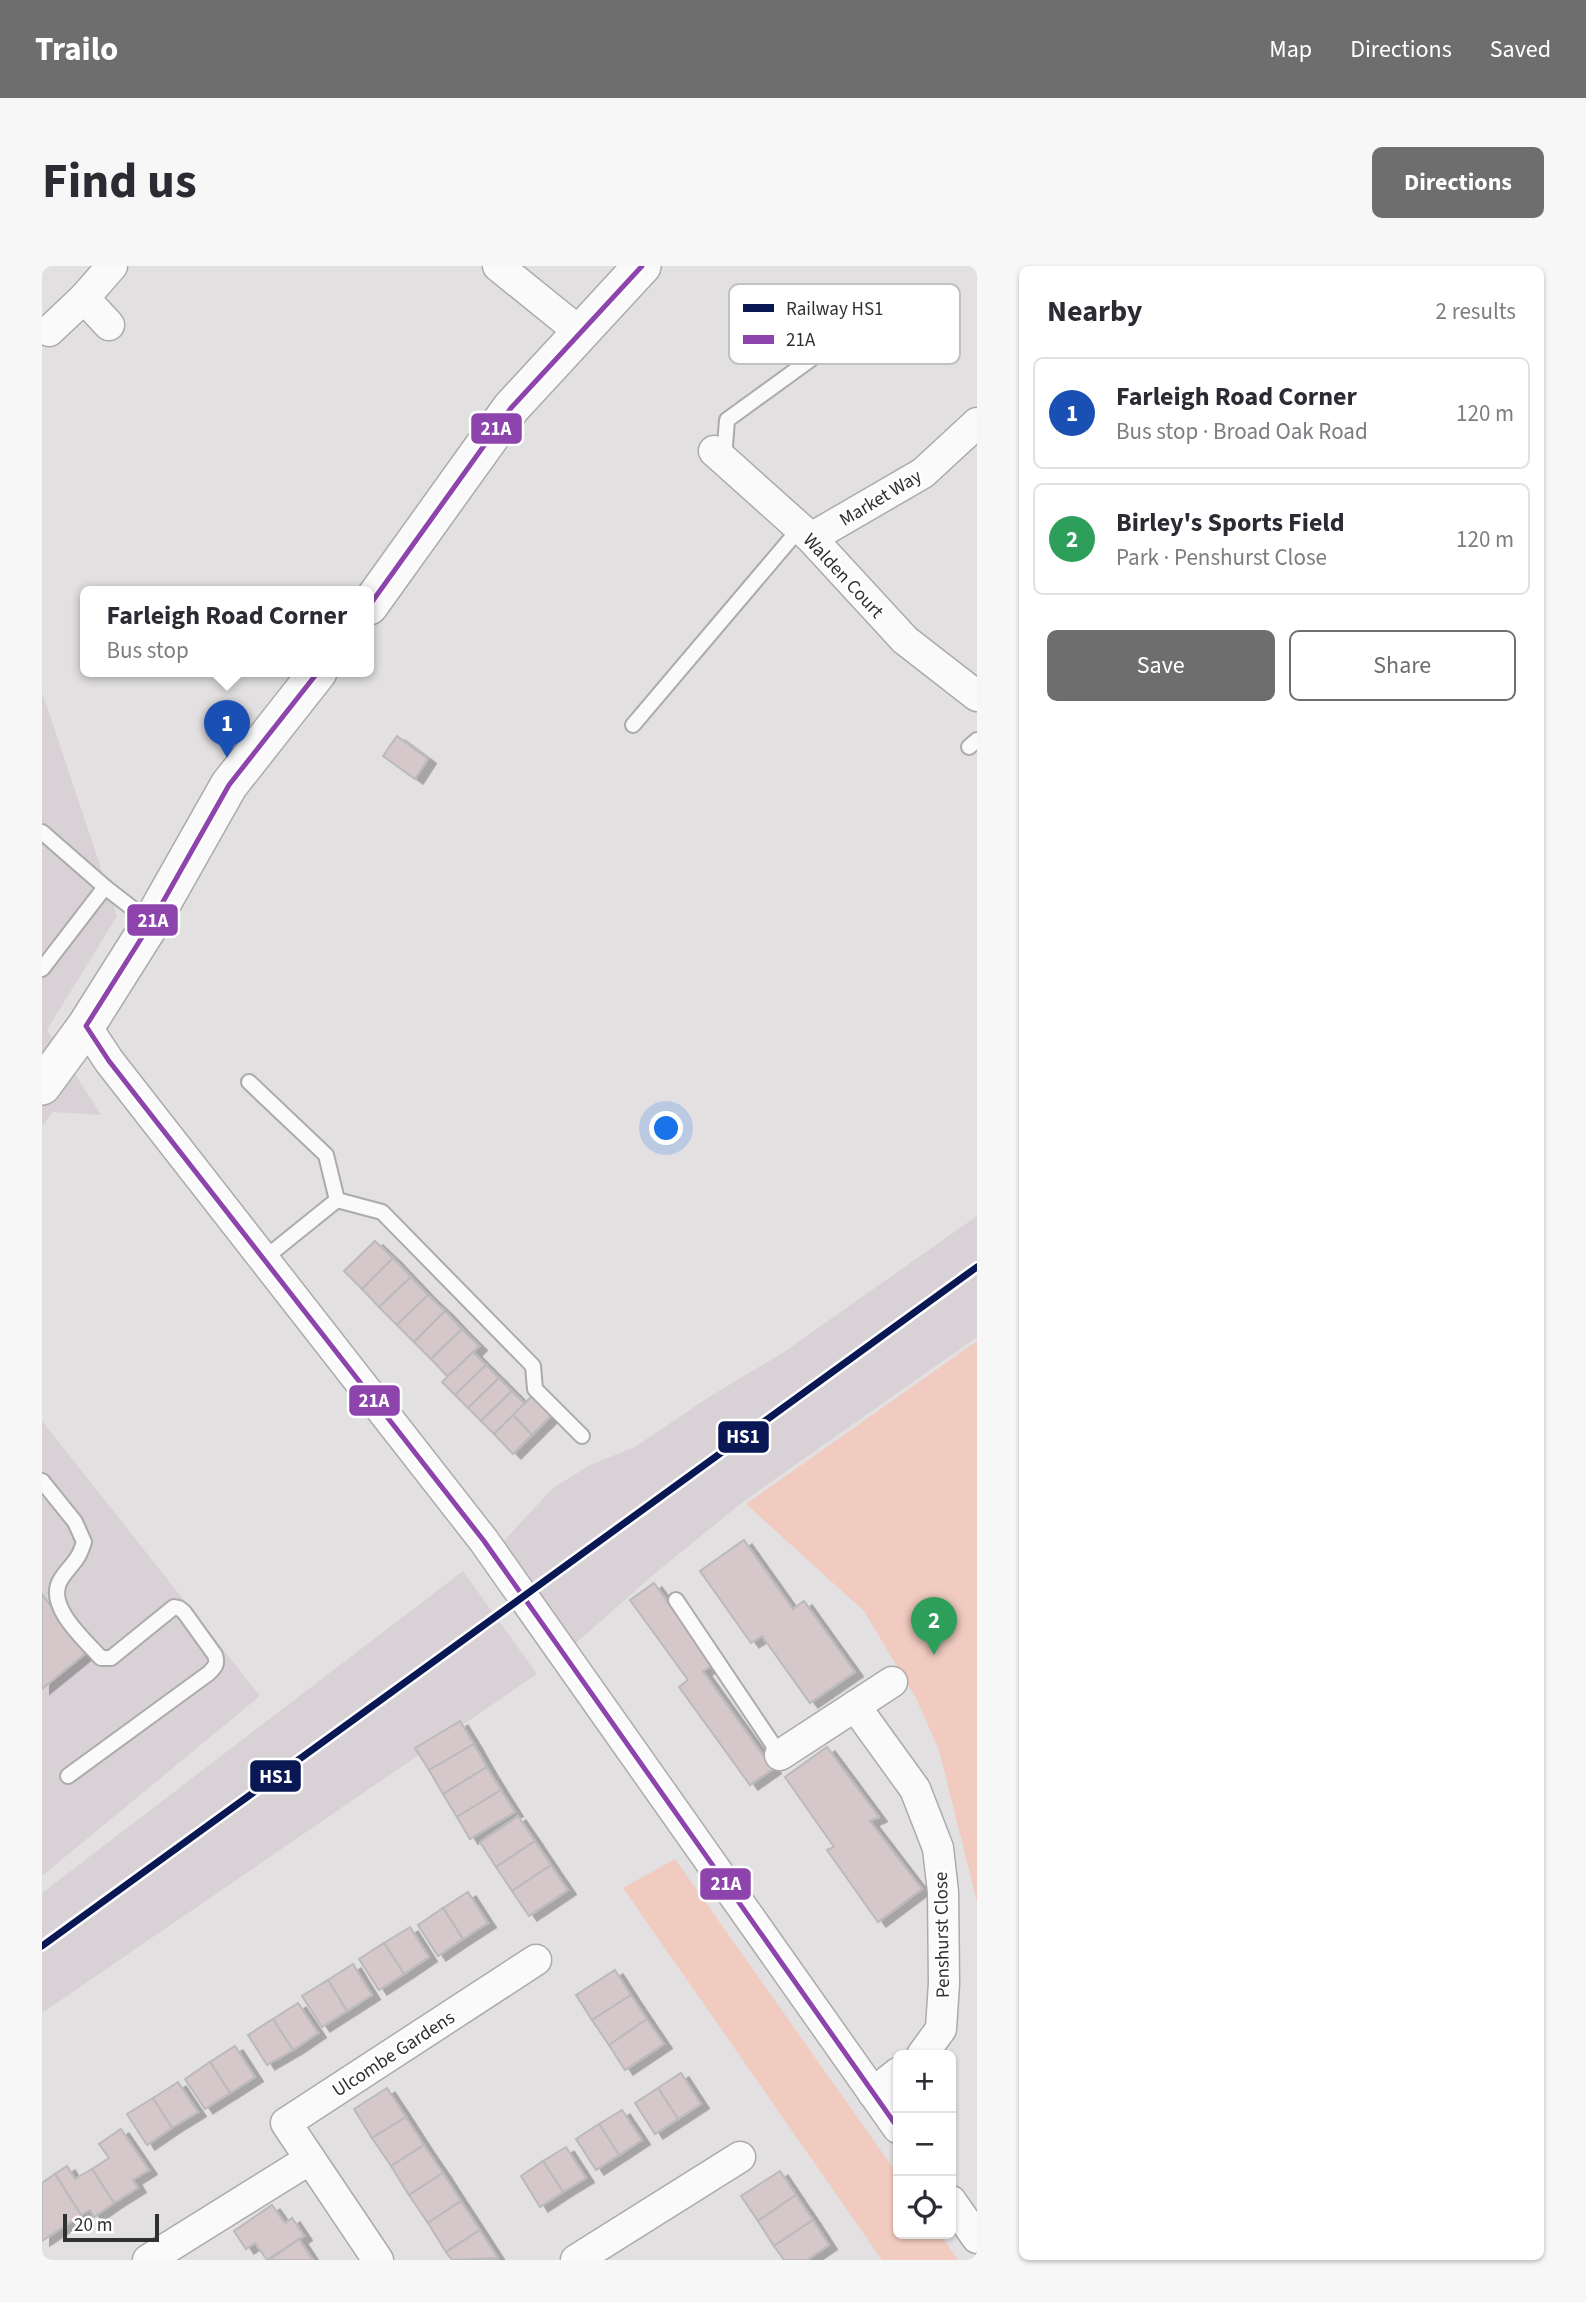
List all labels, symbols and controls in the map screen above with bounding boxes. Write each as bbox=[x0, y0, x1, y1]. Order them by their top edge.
text: Trailo bbox=[35, 26, 118, 73]
text: Map bbox=[1269, 32, 1312, 67]
text: Directions bbox=[1350, 32, 1452, 67]
text: Saved bbox=[1490, 32, 1551, 67]
text: Find us bbox=[42, 147, 197, 217]
button: Directions bbox=[1372, 147, 1544, 218]
legend bbox=[729, 284, 960, 364]
text: Nearby bbox=[1047, 290, 1142, 333]
text: 2 results bbox=[1436, 295, 1516, 328]
text: Railway HS1 bbox=[786, 296, 884, 323]
text: 21A bbox=[786, 327, 816, 354]
text: Farleigh Road Corner bbox=[1116, 378, 1357, 415]
text: 1 bbox=[1066, 397, 1078, 430]
text: 120 m bbox=[1456, 397, 1514, 430]
line badge: 21A bbox=[470, 412, 523, 445]
text: Bus stop · Broad Oak Road bbox=[1116, 415, 1368, 448]
text: 21A bbox=[481, 416, 512, 443]
street label: Market Way bbox=[835, 463, 927, 533]
text: Birley's Sports Field bbox=[1116, 504, 1345, 541]
text: 2 bbox=[1066, 523, 1078, 556]
text: 120 m bbox=[1456, 523, 1514, 556]
street label: Walden Court bbox=[796, 527, 890, 625]
text: Park · Penshurst Close bbox=[1116, 541, 1327, 574]
popup bbox=[80, 586, 374, 677]
text: Farleigh Road Corner bbox=[107, 597, 347, 634]
button: Save bbox=[1047, 630, 1275, 701]
button: Share bbox=[1289, 630, 1516, 701]
text: Bus stop bbox=[107, 634, 189, 667]
pin: 1 bbox=[204, 700, 250, 758]
line badge: 21A bbox=[126, 903, 179, 937]
text: 21A bbox=[138, 908, 169, 935]
your location bbox=[649, 1111, 683, 1145]
line badge: 21A bbox=[348, 1384, 401, 1417]
text: 21A bbox=[359, 1388, 390, 1415]
line badge: HS1 bbox=[717, 1420, 770, 1454]
text: HS1 bbox=[726, 1424, 760, 1451]
pin: 2 bbox=[911, 1597, 957, 1655]
line badge: HS1 bbox=[249, 1759, 302, 1793]
text: HS1 bbox=[259, 1764, 293, 1791]
line badge: 21A bbox=[699, 1867, 752, 1901]
text: 21A bbox=[711, 1871, 742, 1898]
street label: Penshurst Close bbox=[928, 1872, 957, 1998]
street label: Ulcombe Gardens bbox=[327, 2004, 460, 2104]
map controls bbox=[893, 2050, 956, 2239]
button: + bbox=[893, 2050, 956, 2113]
button: − bbox=[893, 2113, 956, 2176]
button: locate bbox=[893, 2176, 956, 2239]
scale bar bbox=[63, 2211, 159, 2243]
text: 20 m bbox=[74, 2212, 112, 2239]

